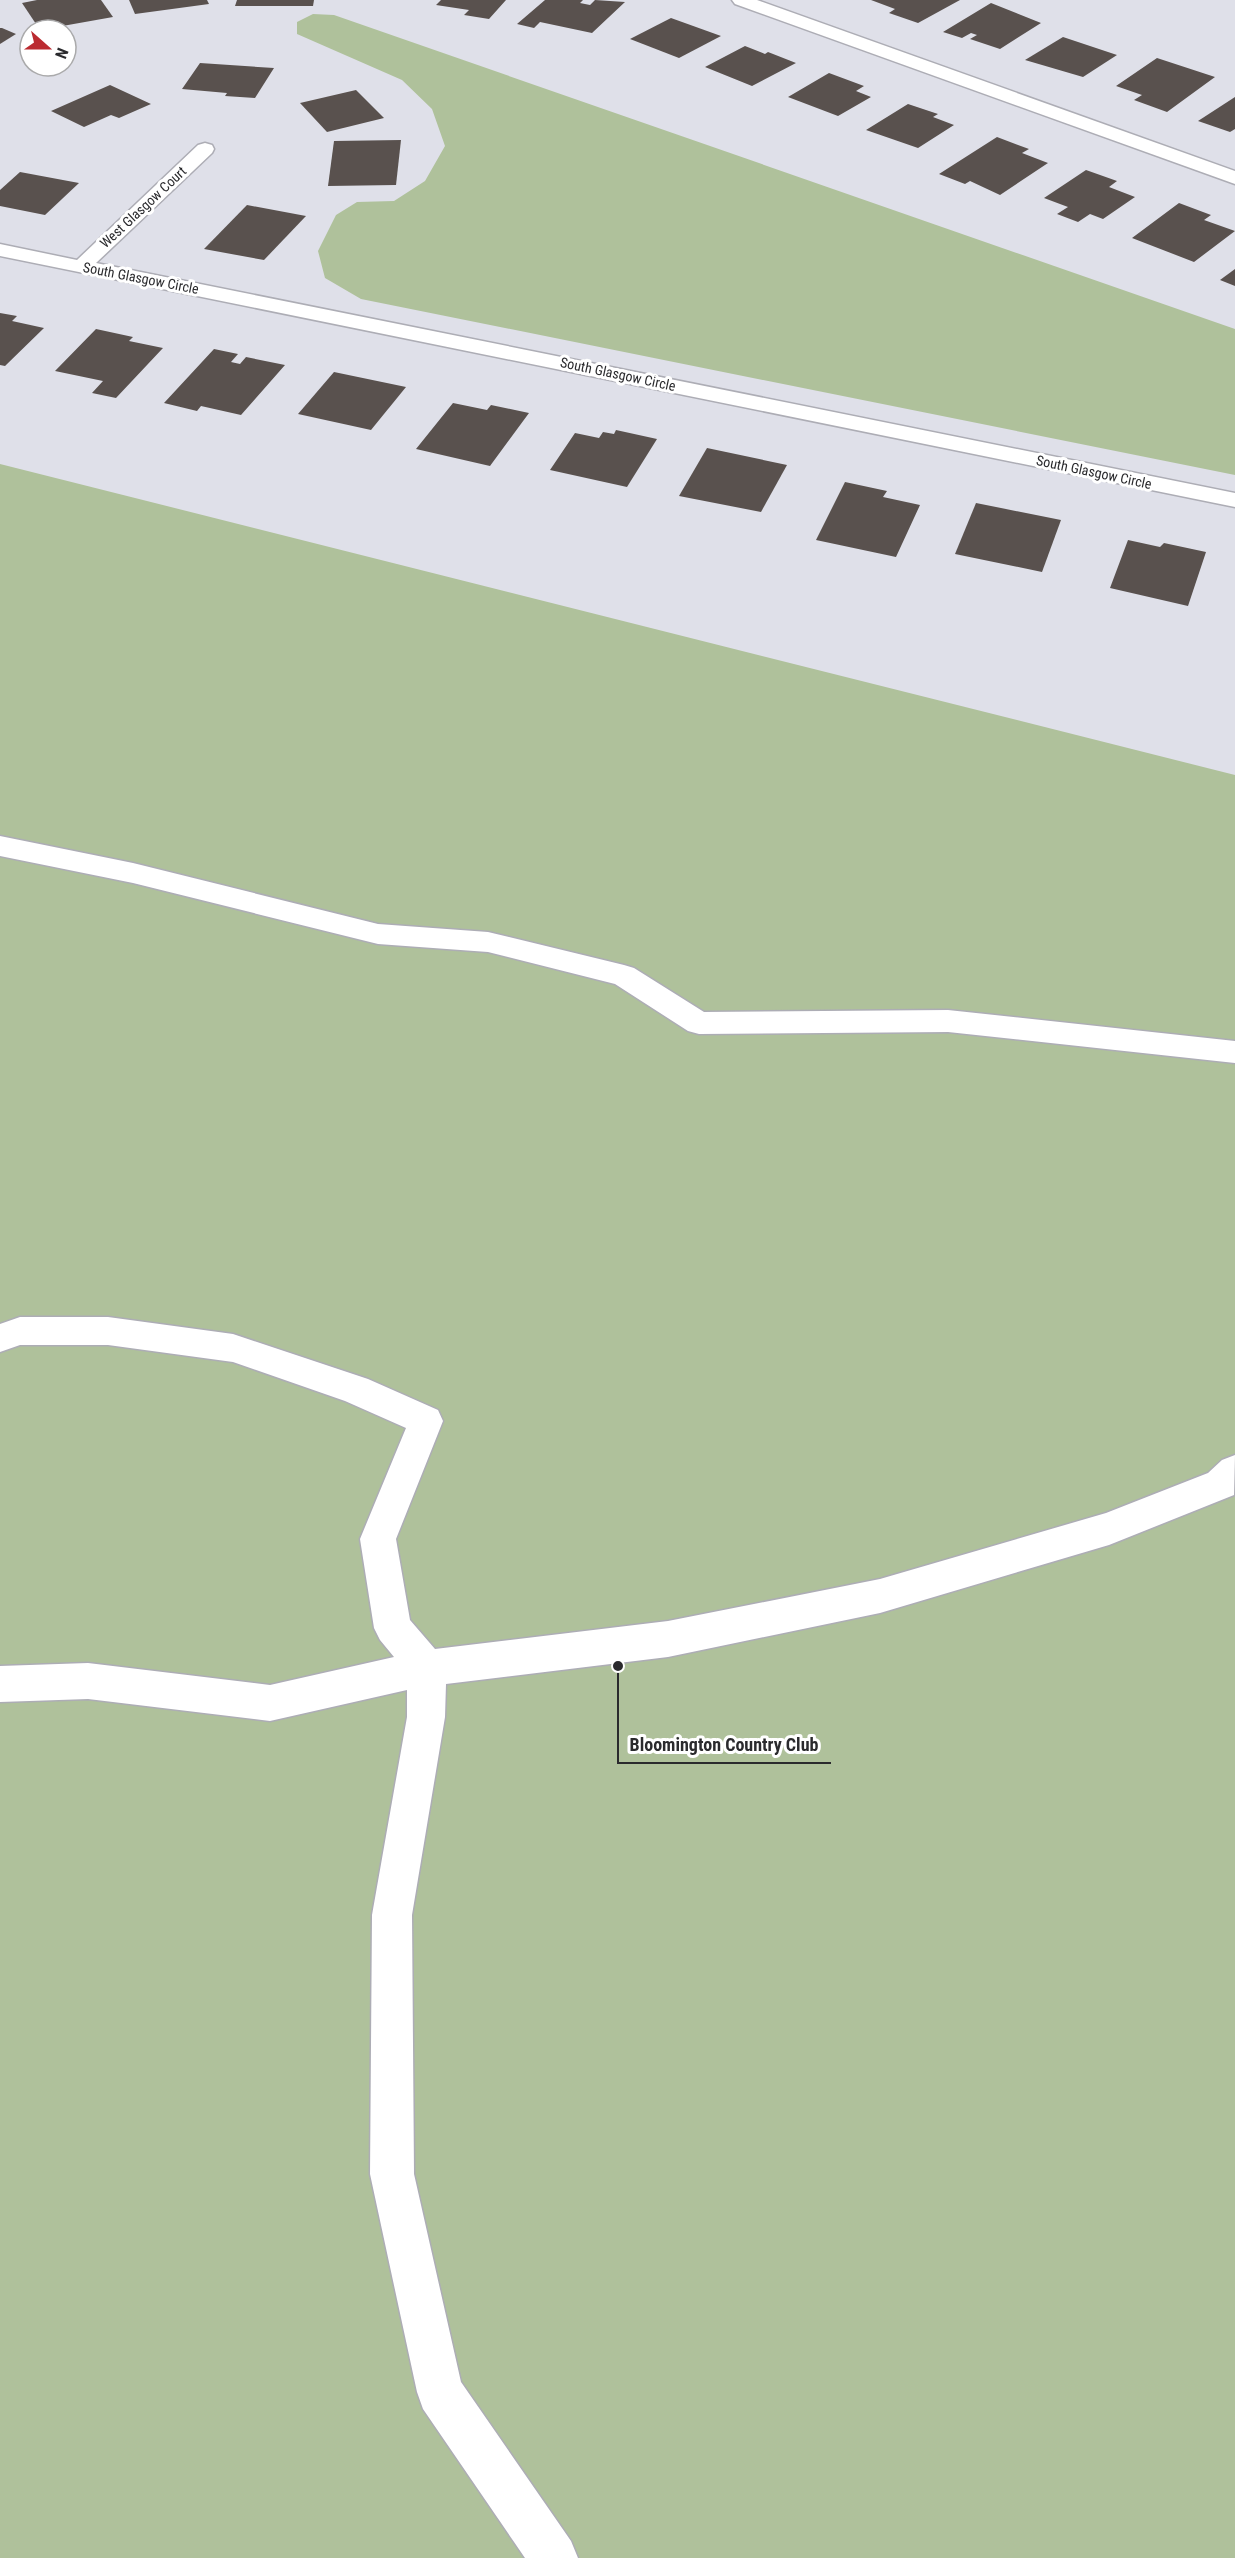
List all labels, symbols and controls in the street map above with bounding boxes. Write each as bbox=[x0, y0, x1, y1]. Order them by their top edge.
north arrow bbox=[18, 18, 78, 78]
text: N bbox=[51, 45, 72, 61]
street label: West Glasgow Court bbox=[97, 163, 189, 251]
street label: South Glasgow Circle bbox=[82, 259, 201, 297]
street label: South Glasgow Circle bbox=[559, 354, 678, 394]
street label: South Glasgow Circle bbox=[1035, 452, 1154, 492]
callout: Bloomington Country Club bbox=[618, 1727, 831, 1763]
text: Bloomington Country Club bbox=[630, 1734, 819, 1755]

